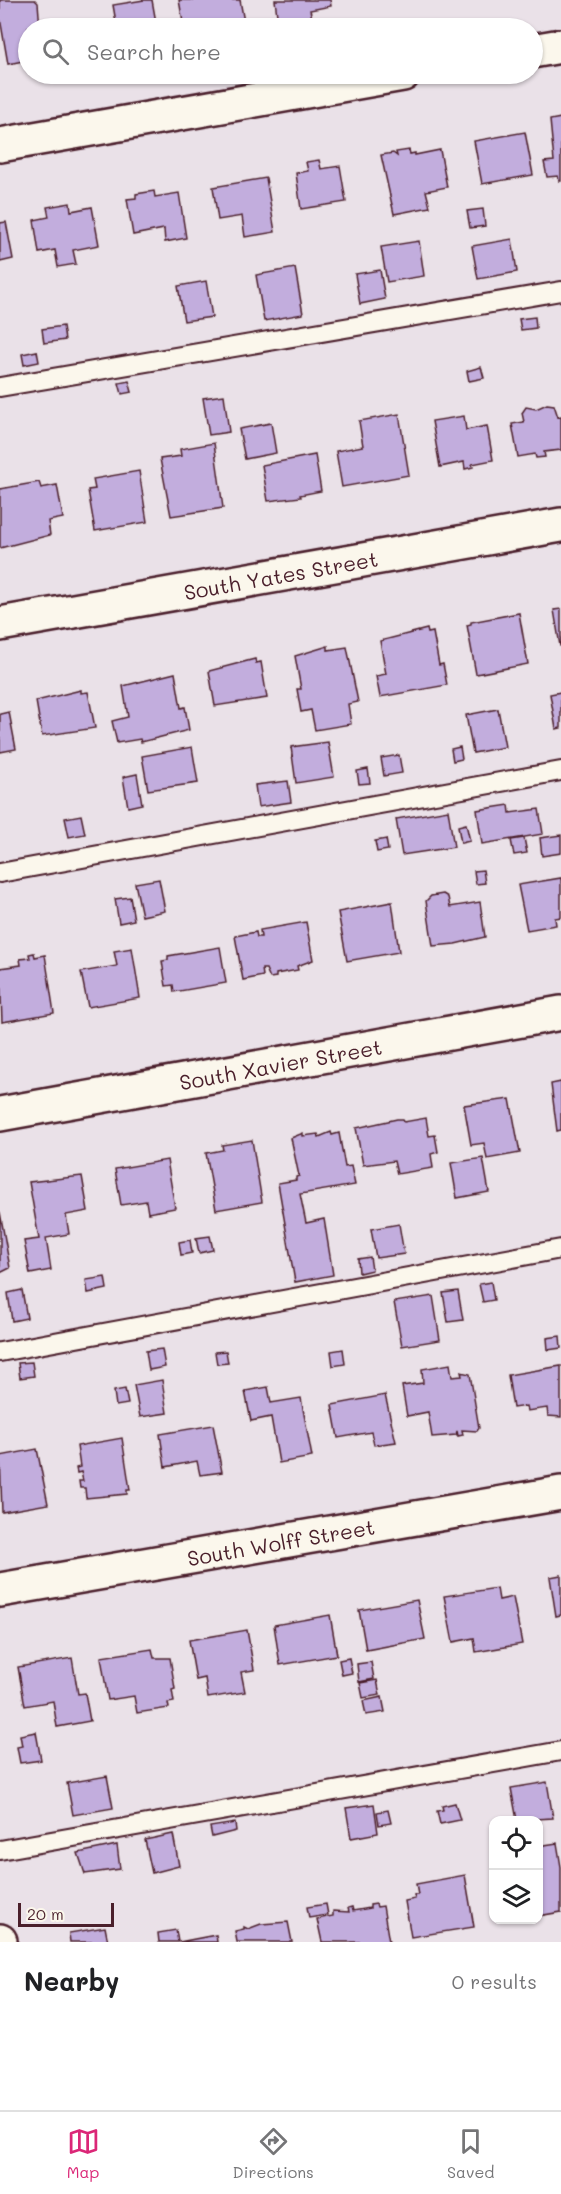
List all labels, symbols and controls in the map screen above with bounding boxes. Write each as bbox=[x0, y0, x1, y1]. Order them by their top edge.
search box bbox=[18, 18, 543, 84]
icon: search bbox=[39, 35, 72, 68]
text: Search here bbox=[87, 37, 221, 66]
street label: South Yates Street bbox=[182, 544, 380, 605]
street label: South Xavier Street bbox=[177, 1032, 384, 1095]
street label: South Wolff Street bbox=[185, 1512, 377, 1571]
map controls bbox=[489, 1816, 543, 1924]
button: locate bbox=[489, 1816, 543, 1870]
button: layers bbox=[489, 1870, 543, 1924]
scale bar bbox=[18, 1900, 114, 1928]
text: 20 m bbox=[27, 1903, 64, 1924]
text: Nearby bbox=[24, 1964, 119, 1998]
text: 0 results bbox=[452, 1968, 537, 1994]
tab: Map bbox=[67, 2125, 100, 2182]
tab: Directions bbox=[233, 2125, 314, 2182]
tab: Saved bbox=[447, 2125, 494, 2182]

